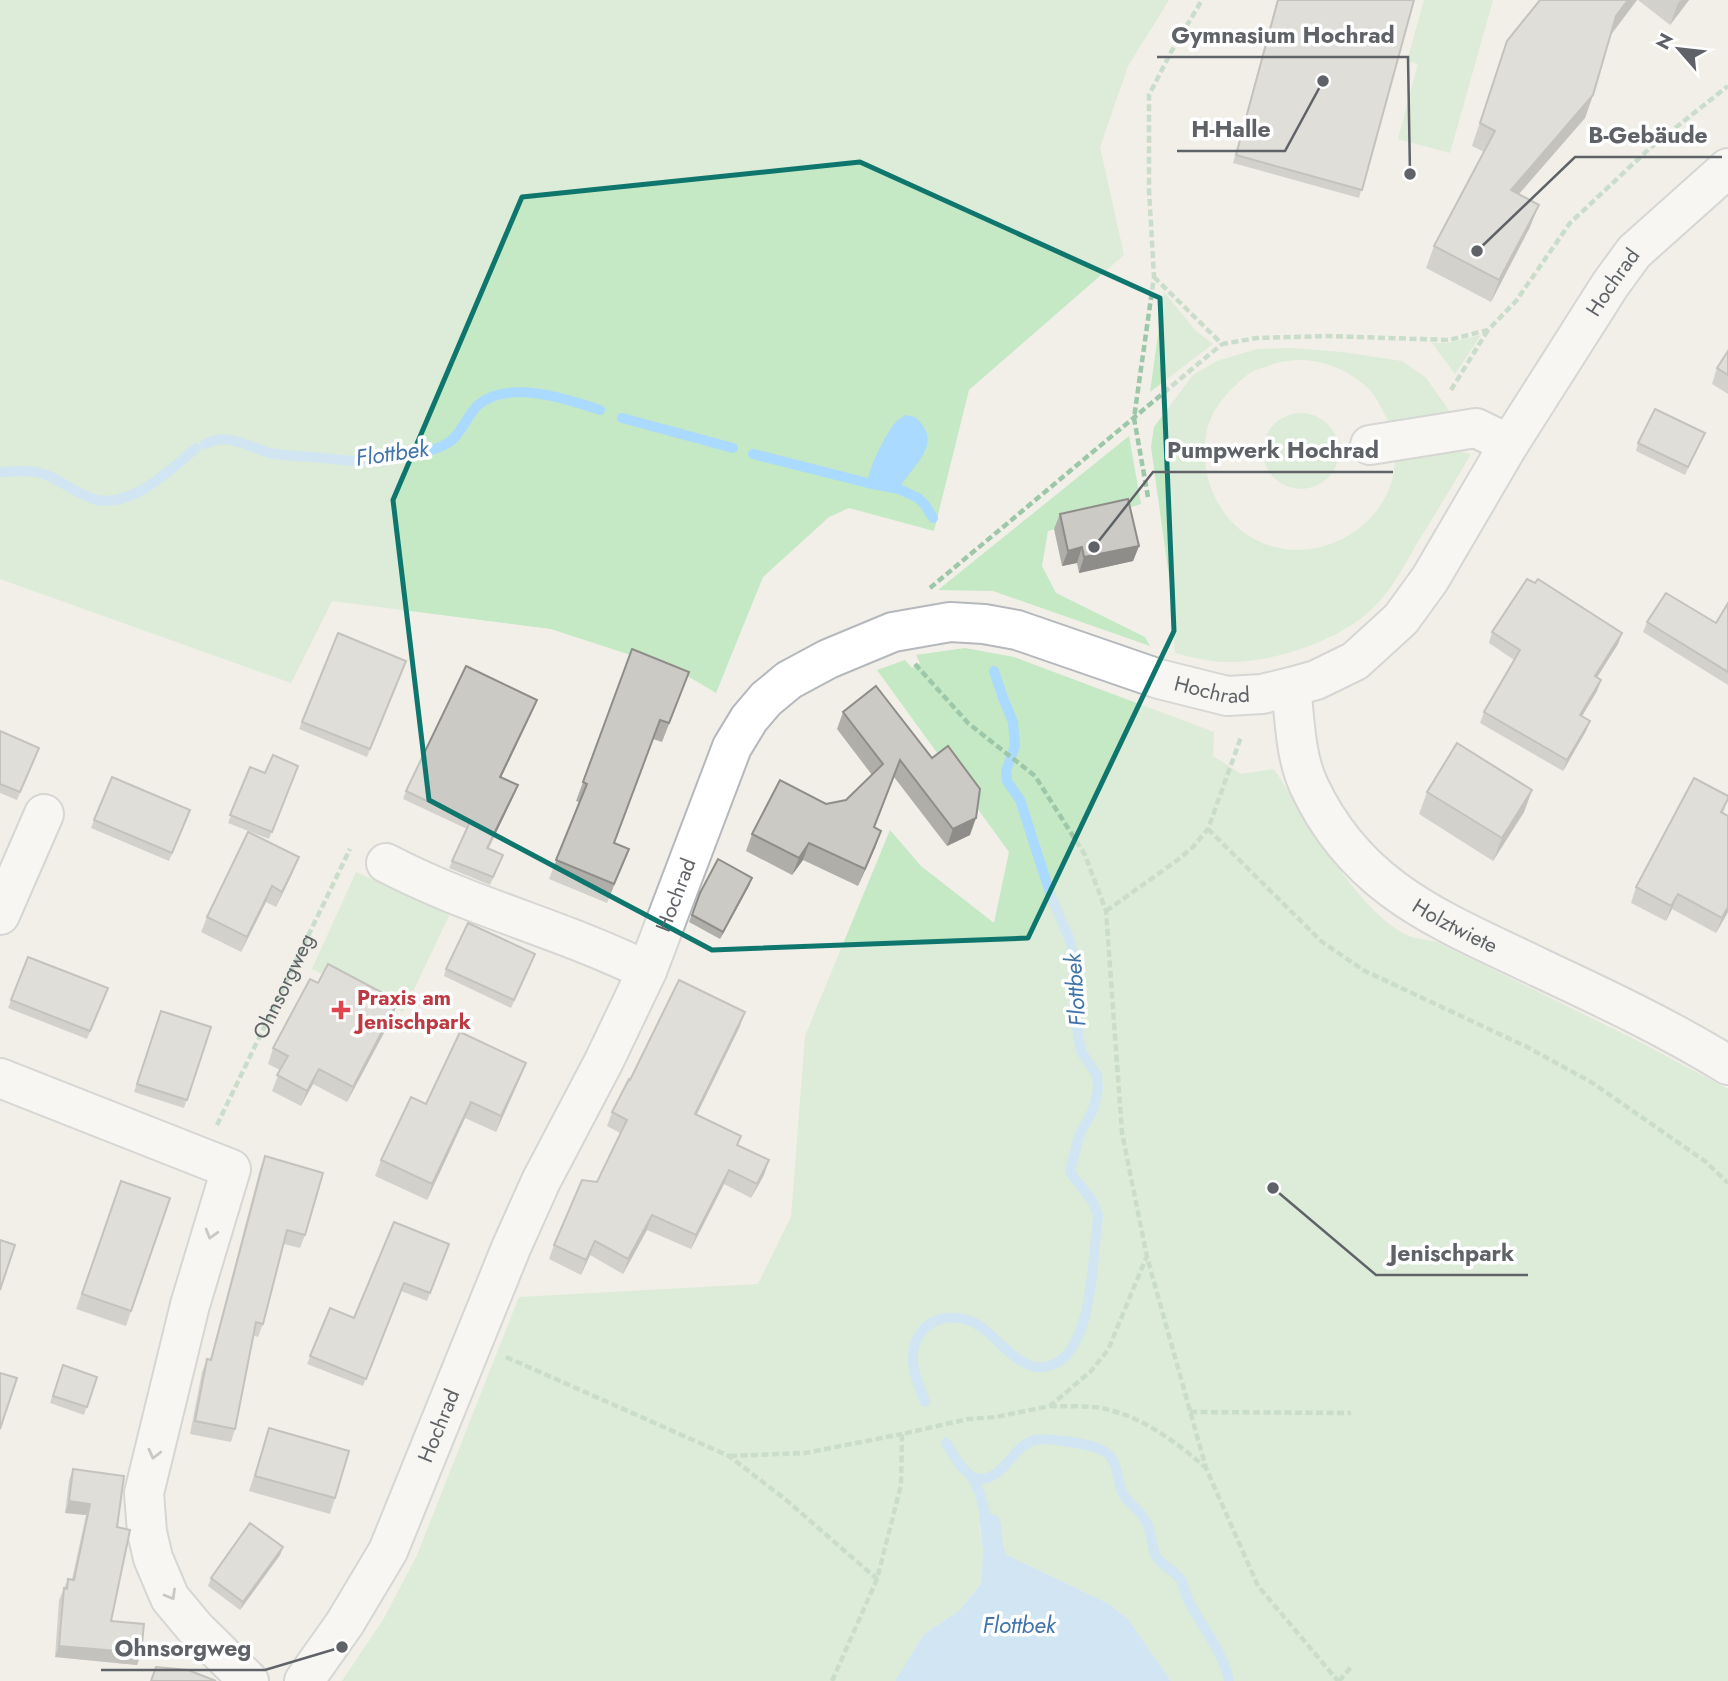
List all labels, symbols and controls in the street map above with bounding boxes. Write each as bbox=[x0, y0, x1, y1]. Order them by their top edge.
callout: Gymnasium Hochrad bbox=[1157, 13, 1408, 57]
north arrow bbox=[1644, 14, 1714, 84]
text: Gymnasium Hochrad bbox=[1171, 18, 1395, 52]
text: N bbox=[1649, 28, 1680, 54]
callout: H-Halle bbox=[1177, 107, 1285, 151]
text: H-Halle bbox=[1191, 112, 1271, 146]
callout: B-Gebäude bbox=[1575, 113, 1722, 157]
text: B-Gebäude bbox=[1588, 118, 1708, 152]
street label: Hochrad bbox=[1579, 242, 1647, 322]
callout: Pumpwerk Hochrad bbox=[1153, 428, 1393, 472]
water label: Flottbek bbox=[353, 431, 432, 475]
text: Pumpwerk Hochrad bbox=[1167, 433, 1379, 467]
street label: Hochrad bbox=[1171, 668, 1251, 711]
street label: Hochrad bbox=[648, 854, 704, 936]
street label: Holztwiete bbox=[1407, 891, 1503, 961]
street label: Ohnsorgweg bbox=[246, 928, 322, 1044]
water label: Flottbek bbox=[1055, 951, 1095, 1028]
place label: Praxis am Jenischpark bbox=[353, 983, 471, 1037]
marker: Praxis am Jenischpark bbox=[331, 1000, 351, 1020]
one-way arrow bbox=[204, 1228, 219, 1240]
callout: Jenischpark bbox=[1376, 1231, 1528, 1275]
text: Jenischpark bbox=[1386, 1236, 1515, 1270]
street label: Hochrad bbox=[410, 1385, 467, 1467]
one-way arrow bbox=[148, 1448, 162, 1460]
one-way arrow bbox=[163, 1588, 176, 1601]
water label: Flottbek bbox=[982, 1608, 1057, 1642]
callout: Ohnsorgweg bbox=[101, 1626, 265, 1670]
text: Ohnsorgweg bbox=[115, 1631, 251, 1665]

